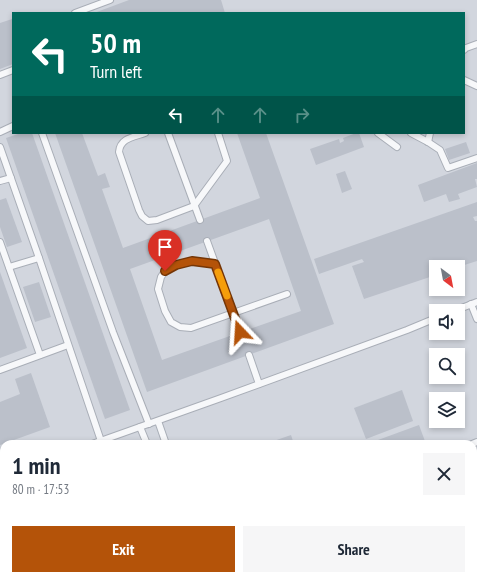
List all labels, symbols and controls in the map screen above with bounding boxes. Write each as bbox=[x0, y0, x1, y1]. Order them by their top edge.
text: 50 m bbox=[90, 24, 141, 61]
icon: left bbox=[24, 28, 76, 80]
text: Turn left bbox=[90, 60, 142, 83]
icon: left bbox=[165, 104, 187, 126]
icon: ahead bbox=[207, 104, 229, 126]
icon: ahead bbox=[249, 104, 271, 126]
icon: right bbox=[291, 104, 313, 126]
pin bbox=[148, 230, 182, 271]
icon: arrive bbox=[154, 236, 176, 258]
north arrow bbox=[429, 260, 465, 296]
map controls bbox=[429, 260, 465, 428]
button: sound bbox=[429, 304, 465, 340]
position arrow bbox=[219, 311, 261, 353]
button: search bbox=[429, 348, 465, 384]
button: layers bbox=[429, 392, 465, 428]
text: 1 min bbox=[12, 450, 60, 481]
button: close bbox=[423, 453, 465, 495]
text: 80 m · 17:53 bbox=[12, 481, 69, 498]
button: Exit bbox=[12, 526, 235, 572]
button: Share bbox=[243, 526, 465, 572]

